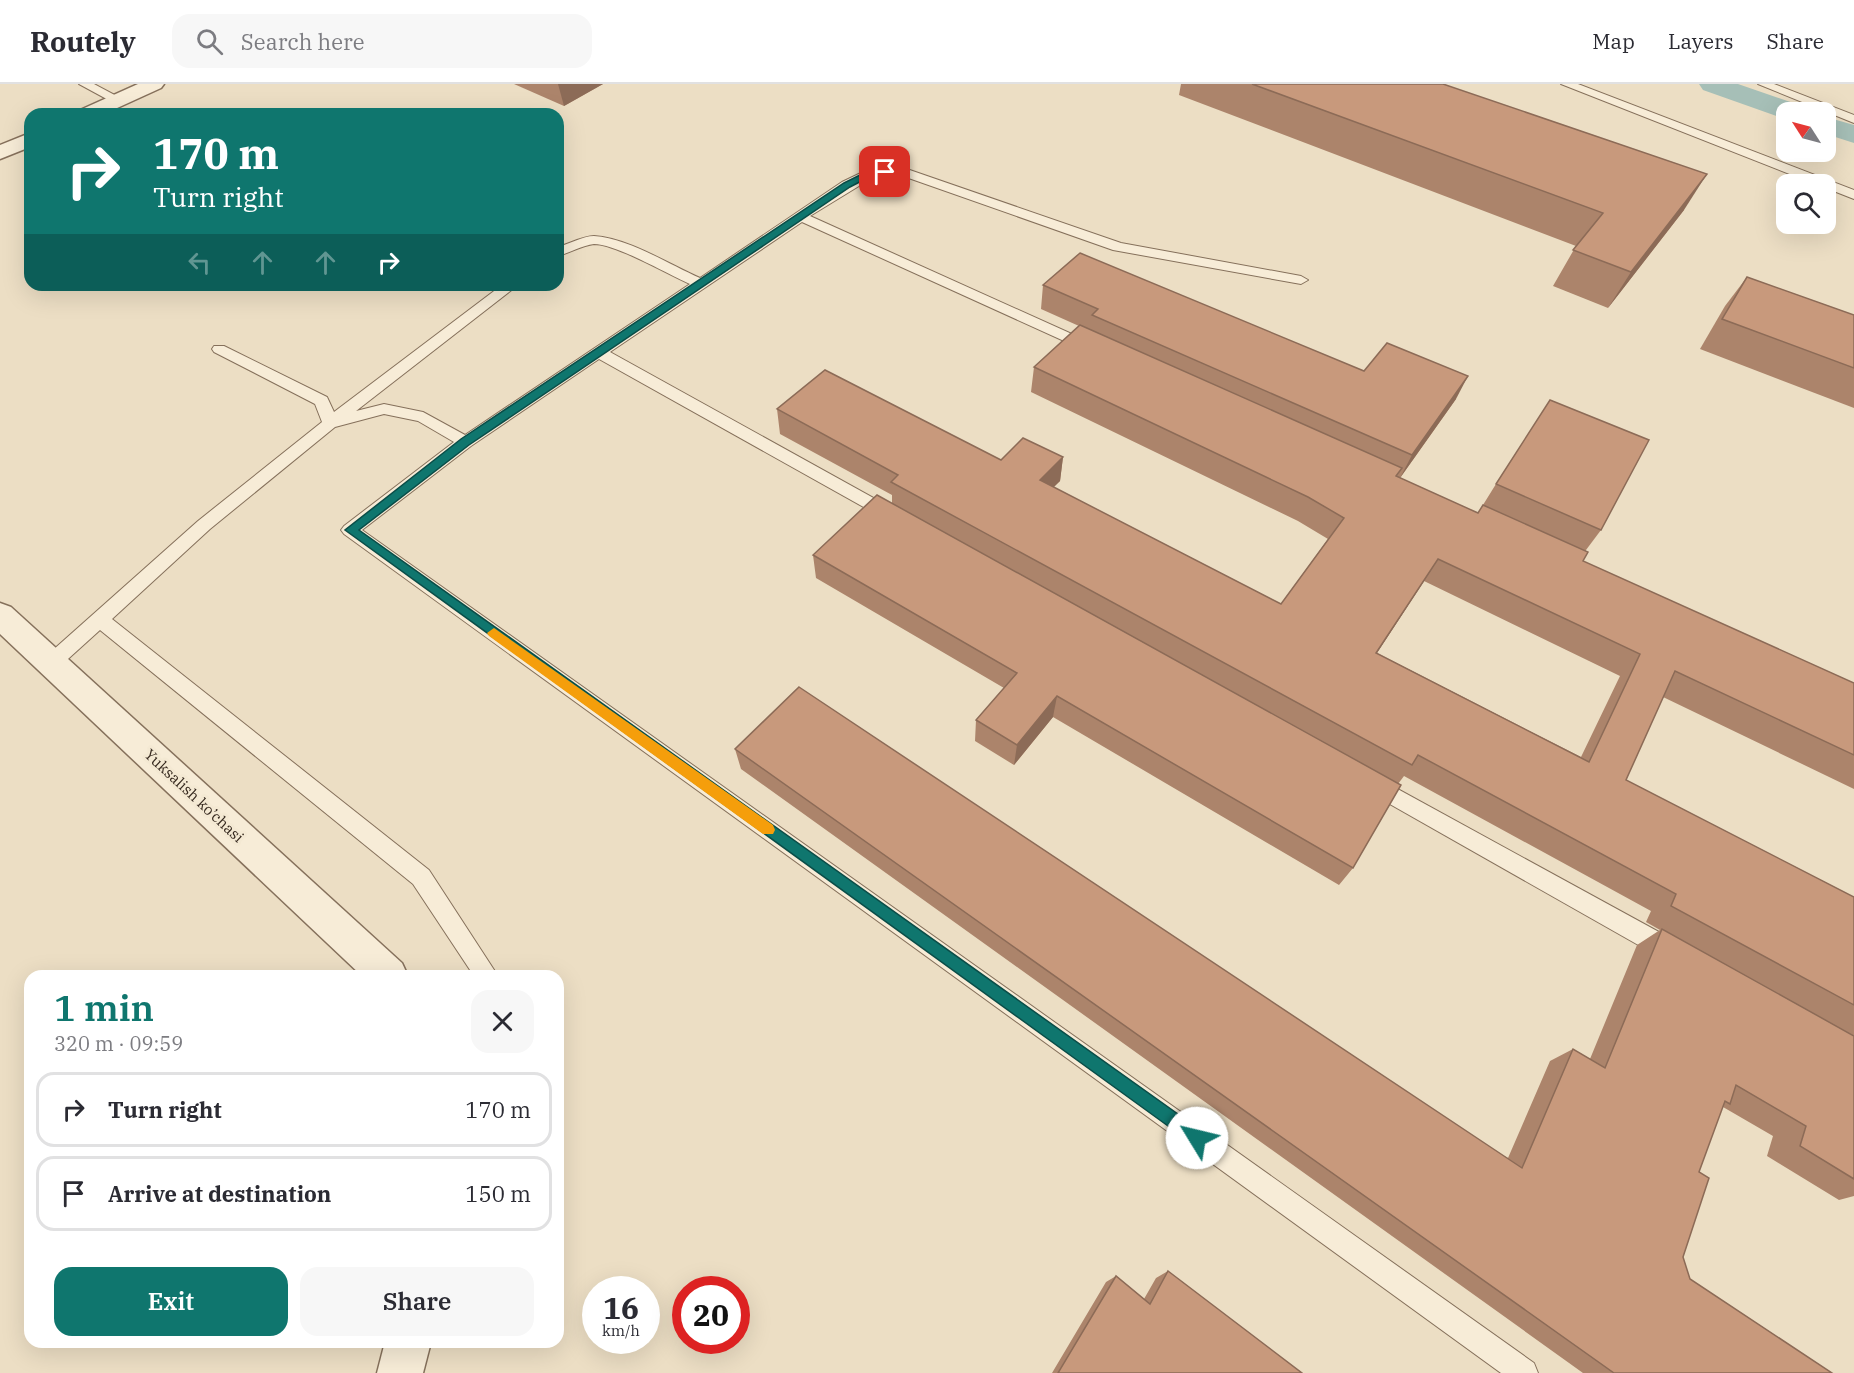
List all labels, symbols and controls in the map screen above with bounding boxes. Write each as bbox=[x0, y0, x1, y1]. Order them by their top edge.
search box bbox=[172, 14, 592, 68]
text: Routely bbox=[30, 23, 136, 60]
icon: search bbox=[193, 25, 226, 58]
text: Search here bbox=[241, 27, 365, 56]
text: Map bbox=[1592, 27, 1635, 55]
text: Layers bbox=[1668, 27, 1734, 55]
text: Share bbox=[1767, 27, 1824, 55]
north arrow bbox=[1776, 102, 1836, 162]
map controls bbox=[1776, 102, 1836, 234]
text: 170 m bbox=[153, 126, 279, 181]
icon: right bbox=[54, 132, 132, 210]
pin bbox=[859, 146, 910, 197]
icon: arrive bbox=[868, 155, 901, 188]
button: search bbox=[1776, 174, 1836, 234]
text: Turn right bbox=[153, 179, 284, 214]
icon: left bbox=[183, 246, 216, 279]
icon: ahead bbox=[246, 246, 279, 279]
icon: ahead bbox=[309, 246, 342, 279]
icon: right bbox=[372, 246, 405, 279]
street label: Yuksalish ko’chasi bbox=[141, 745, 248, 847]
text: 1 min bbox=[54, 984, 154, 1031]
button: close bbox=[471, 990, 534, 1053]
text: 320 m · 09:59 bbox=[54, 1030, 183, 1057]
icon: right bbox=[57, 1093, 90, 1126]
text: Turn right bbox=[108, 1095, 222, 1124]
text: 170 m bbox=[465, 1095, 531, 1124]
position arrow bbox=[1165, 1106, 1229, 1170]
icon: arrive bbox=[57, 1177, 90, 1210]
text: Arrive at destination bbox=[108, 1179, 331, 1208]
text: 150 m bbox=[465, 1179, 531, 1208]
button: Exit bbox=[54, 1267, 288, 1336]
button: Share bbox=[300, 1267, 534, 1336]
speed limit sign: 20 bbox=[672, 1276, 750, 1354]
text: 16 bbox=[603, 1288, 639, 1327]
text: km/h bbox=[602, 1321, 640, 1340]

